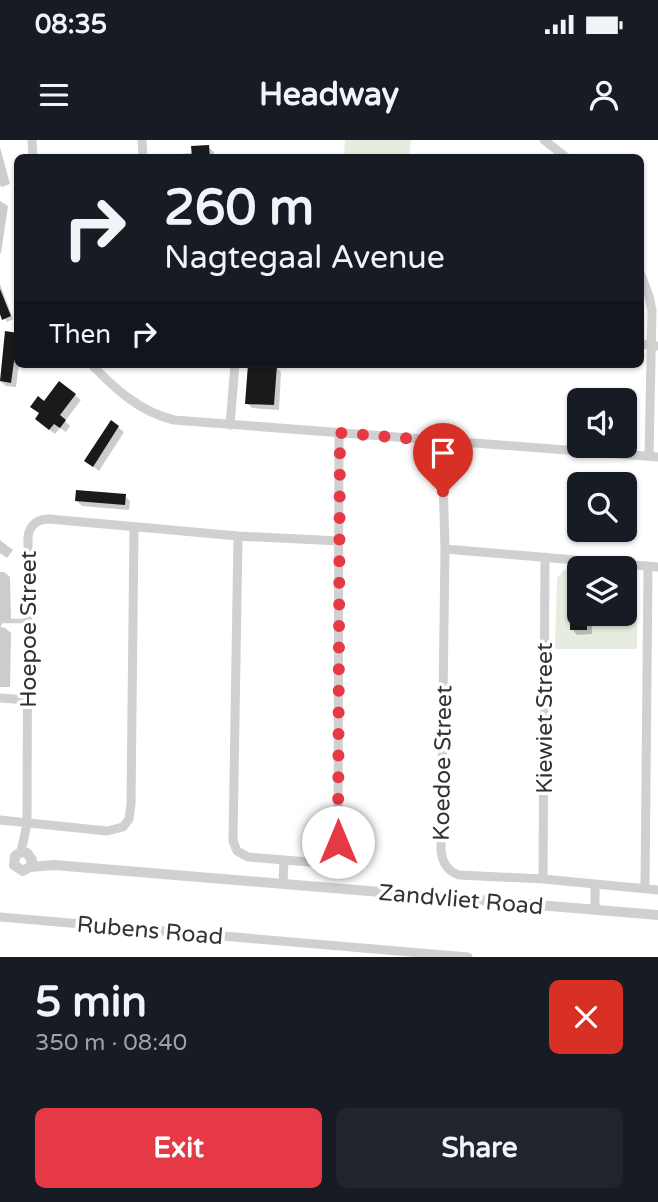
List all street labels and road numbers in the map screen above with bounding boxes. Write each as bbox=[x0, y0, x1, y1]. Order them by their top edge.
street label: Hoepoe Street bbox=[15, 550, 43, 708]
street label: Kiewiet Street bbox=[531, 642, 559, 794]
street label: Koedoe Street bbox=[428, 685, 458, 841]
street label: Zandvliet Road bbox=[377, 879, 544, 921]
street label: Rubens Road bbox=[76, 911, 224, 951]

